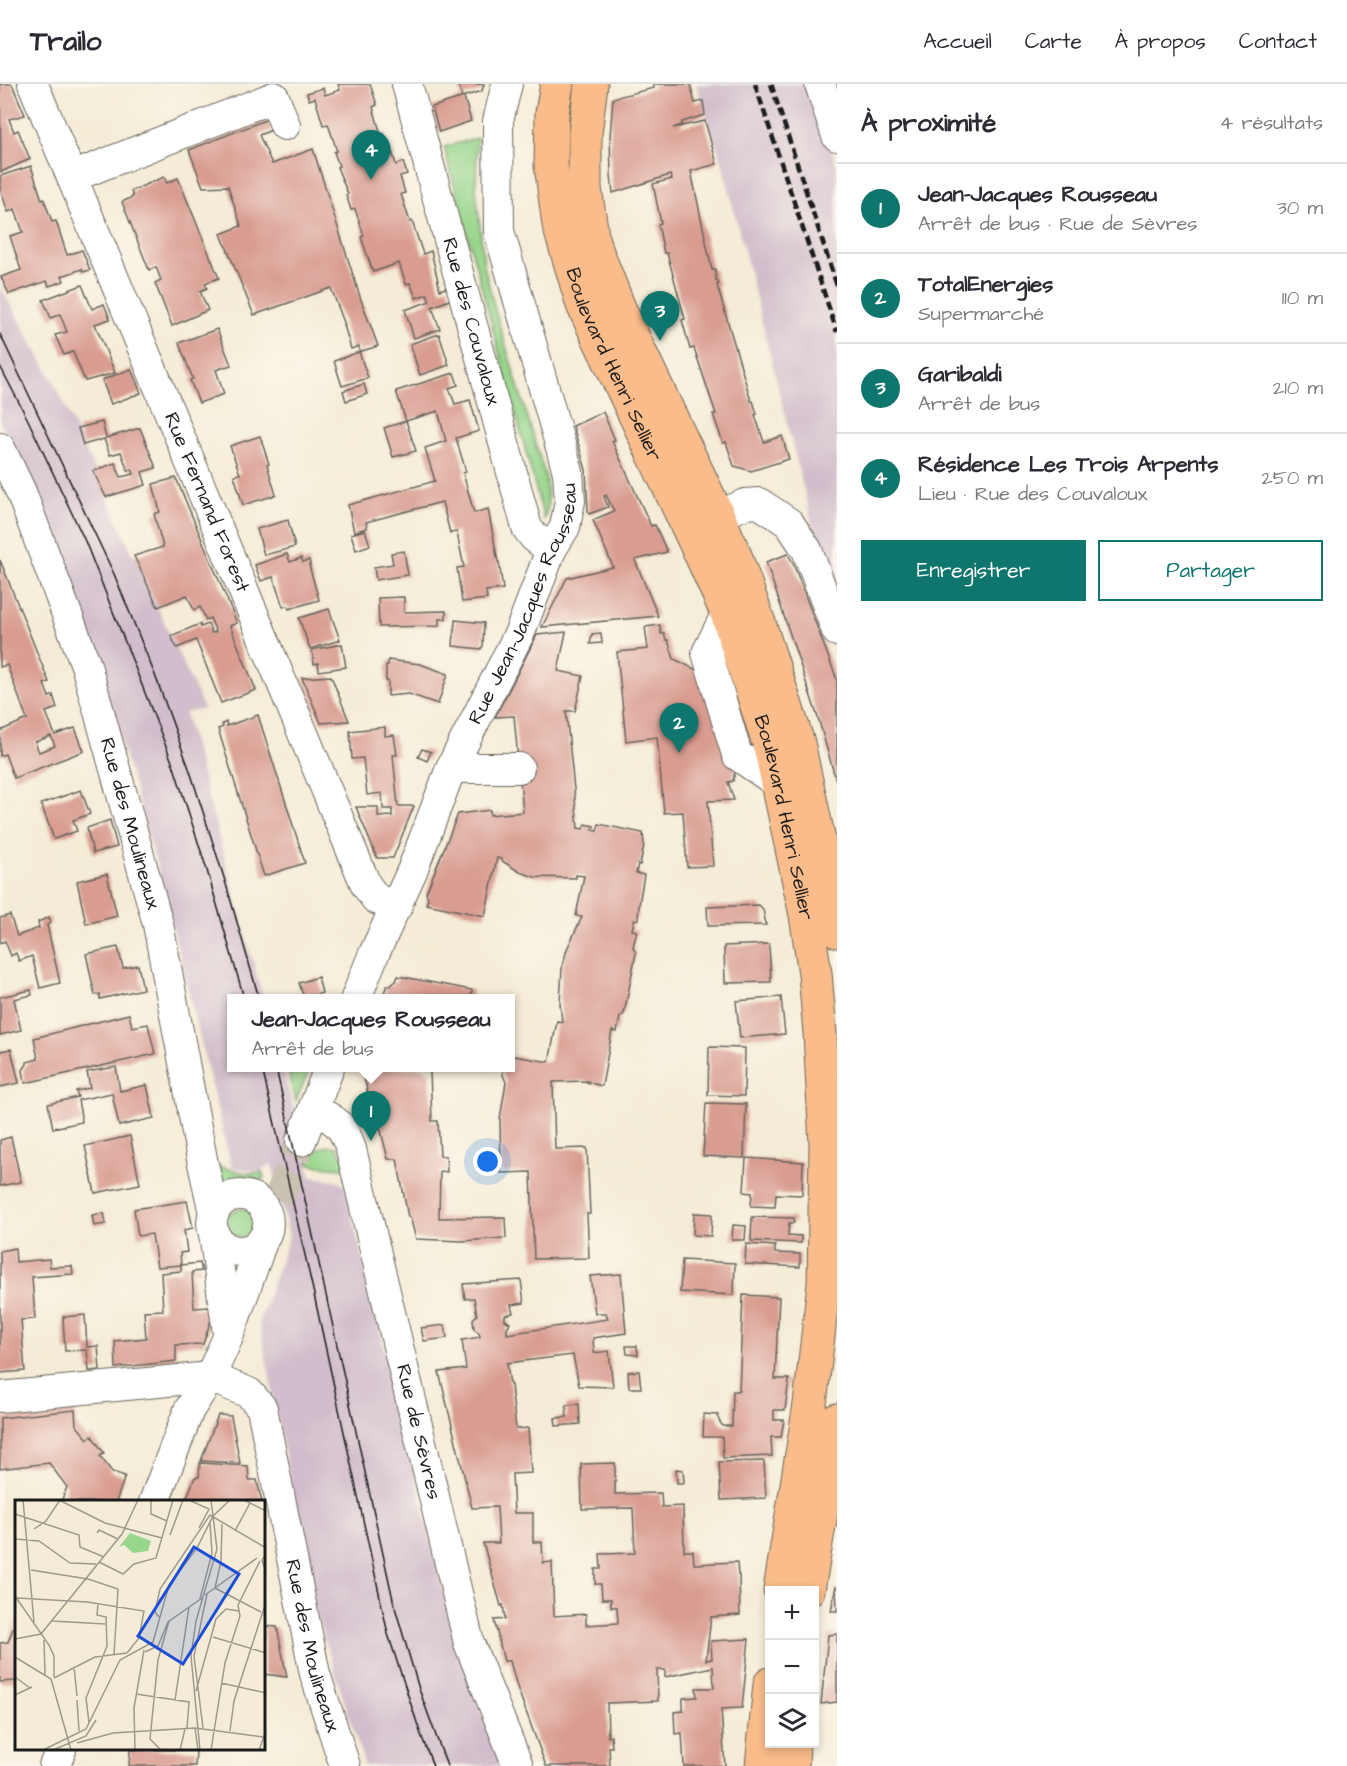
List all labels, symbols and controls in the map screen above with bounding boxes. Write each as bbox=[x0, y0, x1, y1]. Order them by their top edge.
text: Trailo bbox=[30, 22, 102, 61]
text: Accueil bbox=[923, 27, 992, 56]
text: Carte bbox=[1025, 27, 1082, 56]
text: À propos bbox=[1115, 27, 1206, 56]
text: Contact bbox=[1239, 27, 1317, 56]
text: À proximité bbox=[861, 105, 996, 141]
text: 4 résultats bbox=[1220, 109, 1323, 137]
pin: 4 bbox=[352, 130, 391, 180]
text: Jean-Jacques Rousseau bbox=[918, 179, 1157, 210]
text: 1 bbox=[879, 194, 882, 222]
text: 30 m bbox=[1277, 194, 1323, 222]
text: Arrêt de bus · Rue de Sèvres bbox=[918, 210, 1197, 238]
street label: Rue des Couvaloux bbox=[435, 235, 507, 409]
street label: Boulevard Henri Sellier bbox=[559, 264, 669, 466]
text: TotalEnergies bbox=[918, 269, 1053, 300]
text: 2 bbox=[875, 284, 886, 312]
text: 110 m bbox=[1282, 284, 1323, 312]
pin: 3 bbox=[640, 292, 680, 341]
text: Supermarché bbox=[918, 300, 1044, 328]
text: Garibaldi bbox=[918, 359, 1002, 390]
text: 3 bbox=[875, 374, 886, 402]
text: 210 m bbox=[1273, 374, 1323, 402]
text: Arrêt de bus bbox=[918, 390, 1040, 418]
street label: Rue Fernand Forest bbox=[157, 408, 257, 597]
text: Résidence Les Trois Arpents bbox=[918, 449, 1218, 480]
text: 4 bbox=[874, 464, 887, 492]
text: 250 m bbox=[1261, 464, 1323, 492]
text: Lieu · Rue des Couvaloux bbox=[918, 480, 1147, 508]
street label: Rue Jean-Jacques Rousseau bbox=[461, 482, 584, 729]
button: Enregistrer bbox=[861, 540, 1086, 601]
button: Partager bbox=[1098, 540, 1323, 601]
pin: 2 bbox=[660, 704, 698, 753]
street label: Boulevard Henri Sellier bbox=[747, 711, 821, 922]
street label: Rue des Moulineaux bbox=[93, 734, 167, 913]
popup bbox=[227, 994, 515, 1072]
text: Jean-Jacques Rousseau bbox=[251, 1004, 491, 1035]
text: Arrêt de bus bbox=[251, 1035, 374, 1063]
pin: 1 bbox=[352, 1092, 391, 1141]
your location bbox=[473, 1147, 502, 1176]
street label: Rue de Sèvres bbox=[389, 1361, 448, 1502]
inset map bbox=[15, 1500, 266, 1751]
street label: Rue des Moulineaux bbox=[278, 1557, 347, 1736]
map controls bbox=[765, 1586, 819, 1748]
button: + bbox=[765, 1586, 819, 1640]
button: − bbox=[765, 1640, 819, 1694]
button: layers bbox=[765, 1694, 819, 1748]

